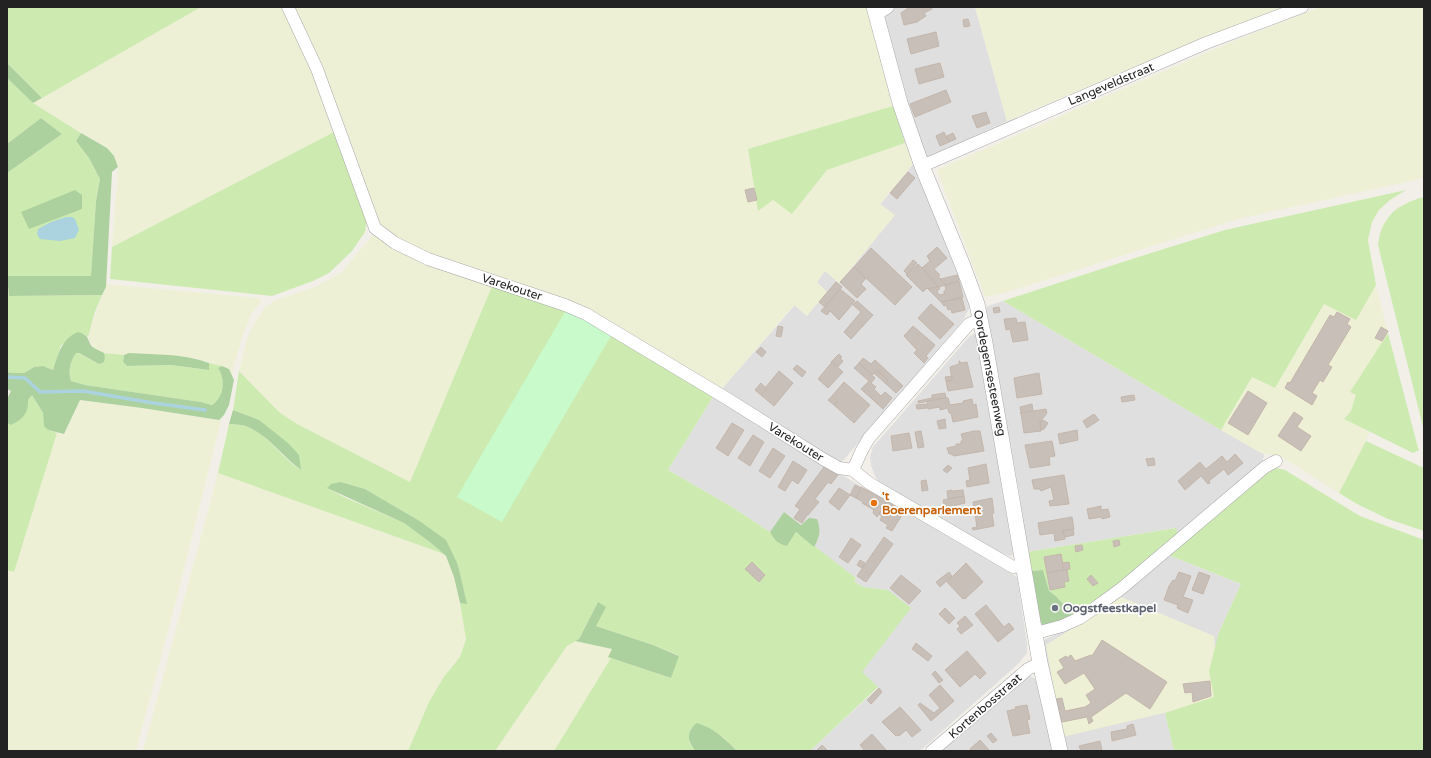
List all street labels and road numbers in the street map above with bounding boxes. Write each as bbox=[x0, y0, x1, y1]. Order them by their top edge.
street label: Langeveldstraat bbox=[1066, 59, 1156, 108]
street label: Varekouter bbox=[480, 271, 544, 303]
street label: Oordegemsesteenweg bbox=[971, 309, 1009, 437]
street label: Varekouter bbox=[766, 419, 827, 465]
street label: Kortenbosstraat bbox=[946, 670, 1025, 741]

